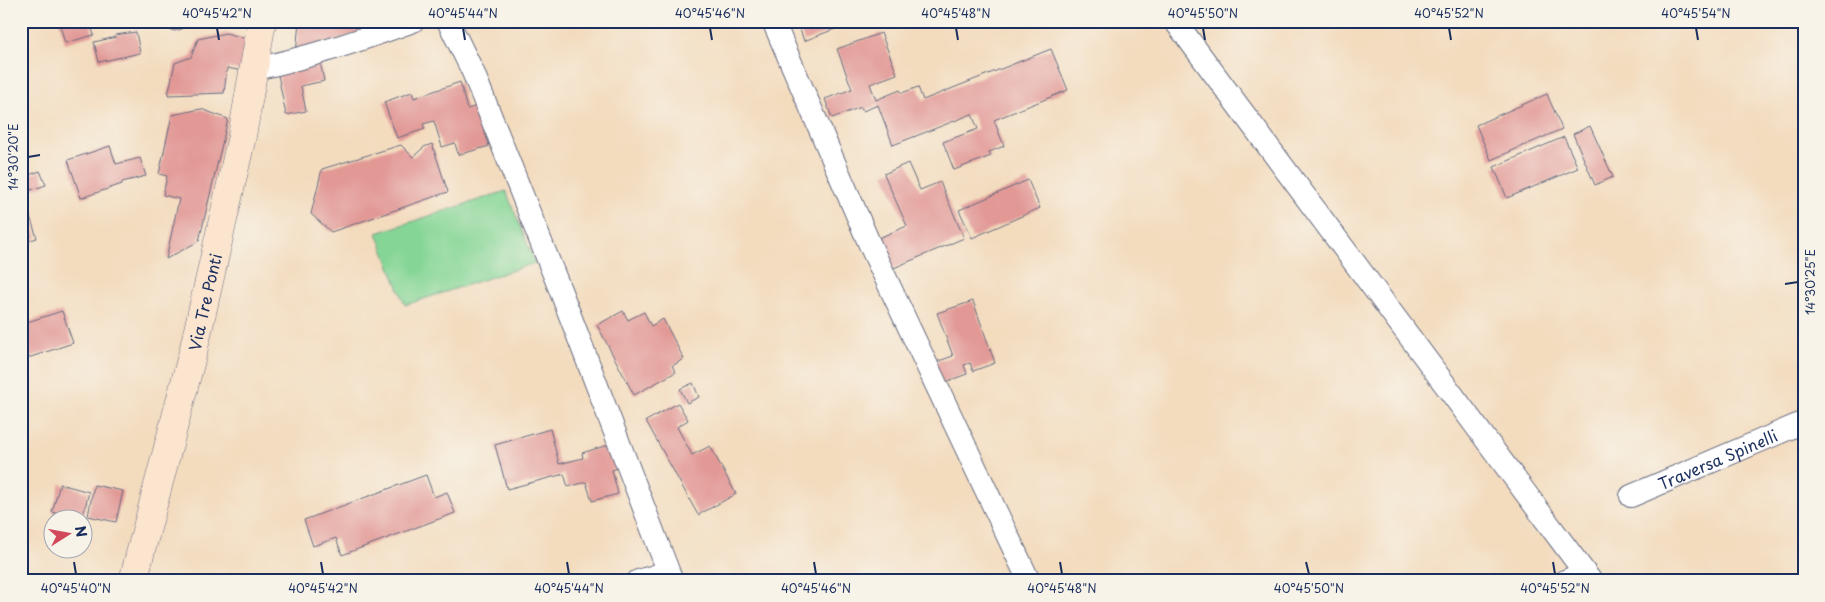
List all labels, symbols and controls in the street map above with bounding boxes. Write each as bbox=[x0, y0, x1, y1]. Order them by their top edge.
text: 40°45'42"N bbox=[182, 4, 252, 22]
text: 40°45'44"N bbox=[428, 4, 498, 22]
text: 40°45'46"N bbox=[675, 4, 745, 22]
text: 40°45'48"N bbox=[921, 4, 991, 22]
text: 40°45'50"N bbox=[1168, 4, 1238, 22]
text: 40°45'52"N bbox=[1414, 4, 1484, 22]
text: 40°45'54"N bbox=[1661, 4, 1731, 22]
text: 14°30'20"E bbox=[4, 123, 22, 191]
text: 14°30'25"E bbox=[1801, 249, 1819, 315]
street label: Via Tre Ponti bbox=[182, 251, 227, 353]
street label: Traversa Spinelli bbox=[1654, 423, 1781, 495]
north arrow bbox=[42, 510, 92, 560]
text: N bbox=[70, 524, 93, 539]
text: 40°45'40"N bbox=[41, 579, 111, 597]
text: 40°45'42"N bbox=[288, 579, 358, 597]
text: 40°45'44"N bbox=[534, 579, 604, 597]
text: 40°45'46"N bbox=[781, 579, 851, 597]
text: 40°45'48"N bbox=[1027, 579, 1097, 597]
text: 40°45'50"N bbox=[1274, 579, 1344, 597]
text: 40°45'52"N bbox=[1520, 579, 1590, 597]

